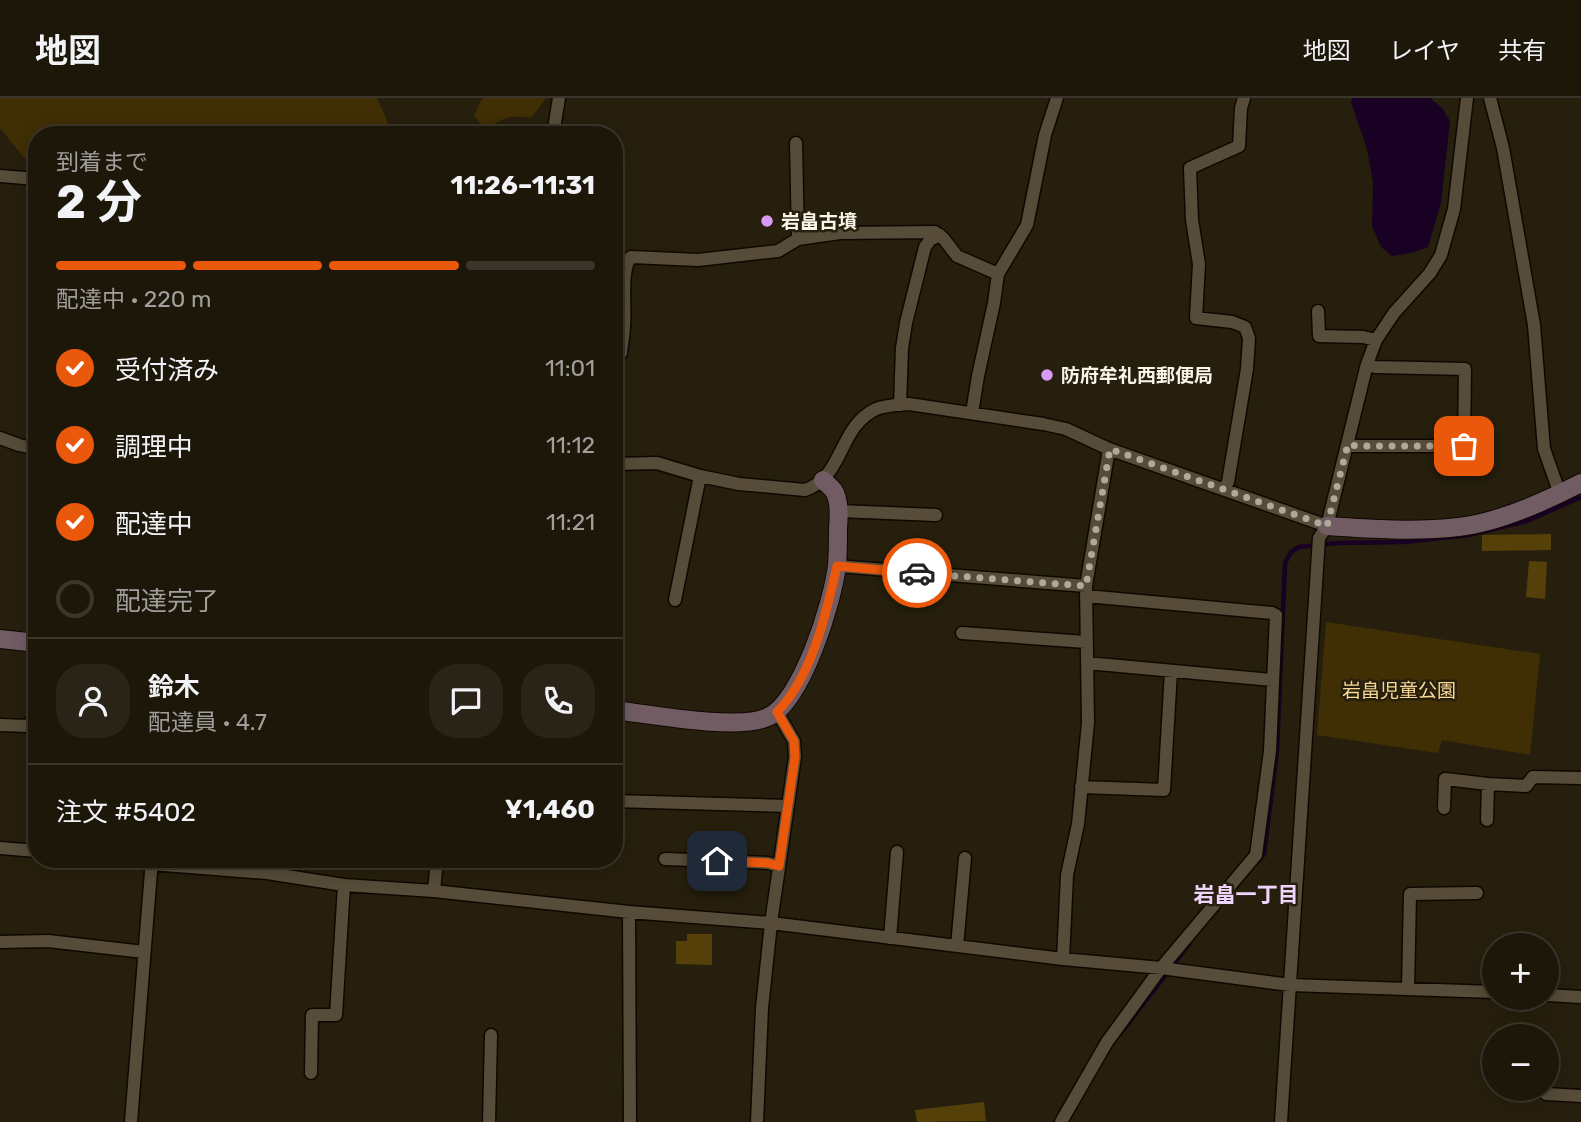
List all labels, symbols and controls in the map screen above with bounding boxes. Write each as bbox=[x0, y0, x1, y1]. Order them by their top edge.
text: 地図 bbox=[35, 31, 101, 70]
text: 地図 bbox=[1303, 37, 1351, 65]
text: レイヤ bbox=[1389, 37, 1460, 65]
text: 共有 bbox=[1498, 37, 1546, 65]
text: 到着まで bbox=[56, 148, 148, 176]
text: 11:26–11:31 bbox=[451, 170, 595, 201]
text: 2 分 bbox=[56, 175, 142, 230]
place label: 岩畠古墳 bbox=[781, 210, 857, 233]
marker: 岩畠古墳 bbox=[759, 213, 775, 229]
text: 配達中 · 220 m bbox=[56, 285, 212, 313]
icon: check bbox=[56, 349, 94, 387]
text: 11:01 bbox=[545, 354, 595, 382]
text: 受付済み bbox=[115, 355, 219, 386]
place label: 防府牟礼西郵便局 bbox=[1061, 364, 1213, 387]
marker: 防府牟礼西郵便局 bbox=[1039, 367, 1055, 383]
pin bbox=[1434, 416, 1494, 476]
icon: check bbox=[56, 426, 94, 464]
icon: bag bbox=[1445, 427, 1483, 465]
text: 11:12 bbox=[546, 431, 595, 459]
text: 調理中 bbox=[115, 432, 193, 463]
icon: check bbox=[56, 503, 94, 541]
text: 11:21 bbox=[546, 508, 595, 536]
text: 配達中 bbox=[115, 509, 193, 540]
courier bbox=[882, 538, 952, 608]
icon: car bbox=[898, 554, 936, 592]
text: 配達完了 bbox=[115, 586, 219, 617]
button: person bbox=[56, 664, 130, 738]
button: chat bbox=[429, 664, 503, 738]
button: phone bbox=[521, 664, 595, 738]
text: 鈴木 bbox=[148, 672, 200, 703]
park label: 岩畠児童公園 bbox=[1342, 679, 1456, 702]
text: 配達員 · 4.7 bbox=[148, 708, 267, 736]
text: ¥1,460 bbox=[505, 794, 595, 825]
text: 注文 #5402 bbox=[56, 797, 196, 828]
pin bbox=[687, 831, 747, 891]
icon: home bbox=[698, 842, 736, 880]
district label: 岩畠一丁目 bbox=[1194, 882, 1299, 907]
map controls bbox=[1482, 933, 1559, 1101]
button: + bbox=[1482, 933, 1559, 1010]
button: − bbox=[1482, 1024, 1559, 1101]

